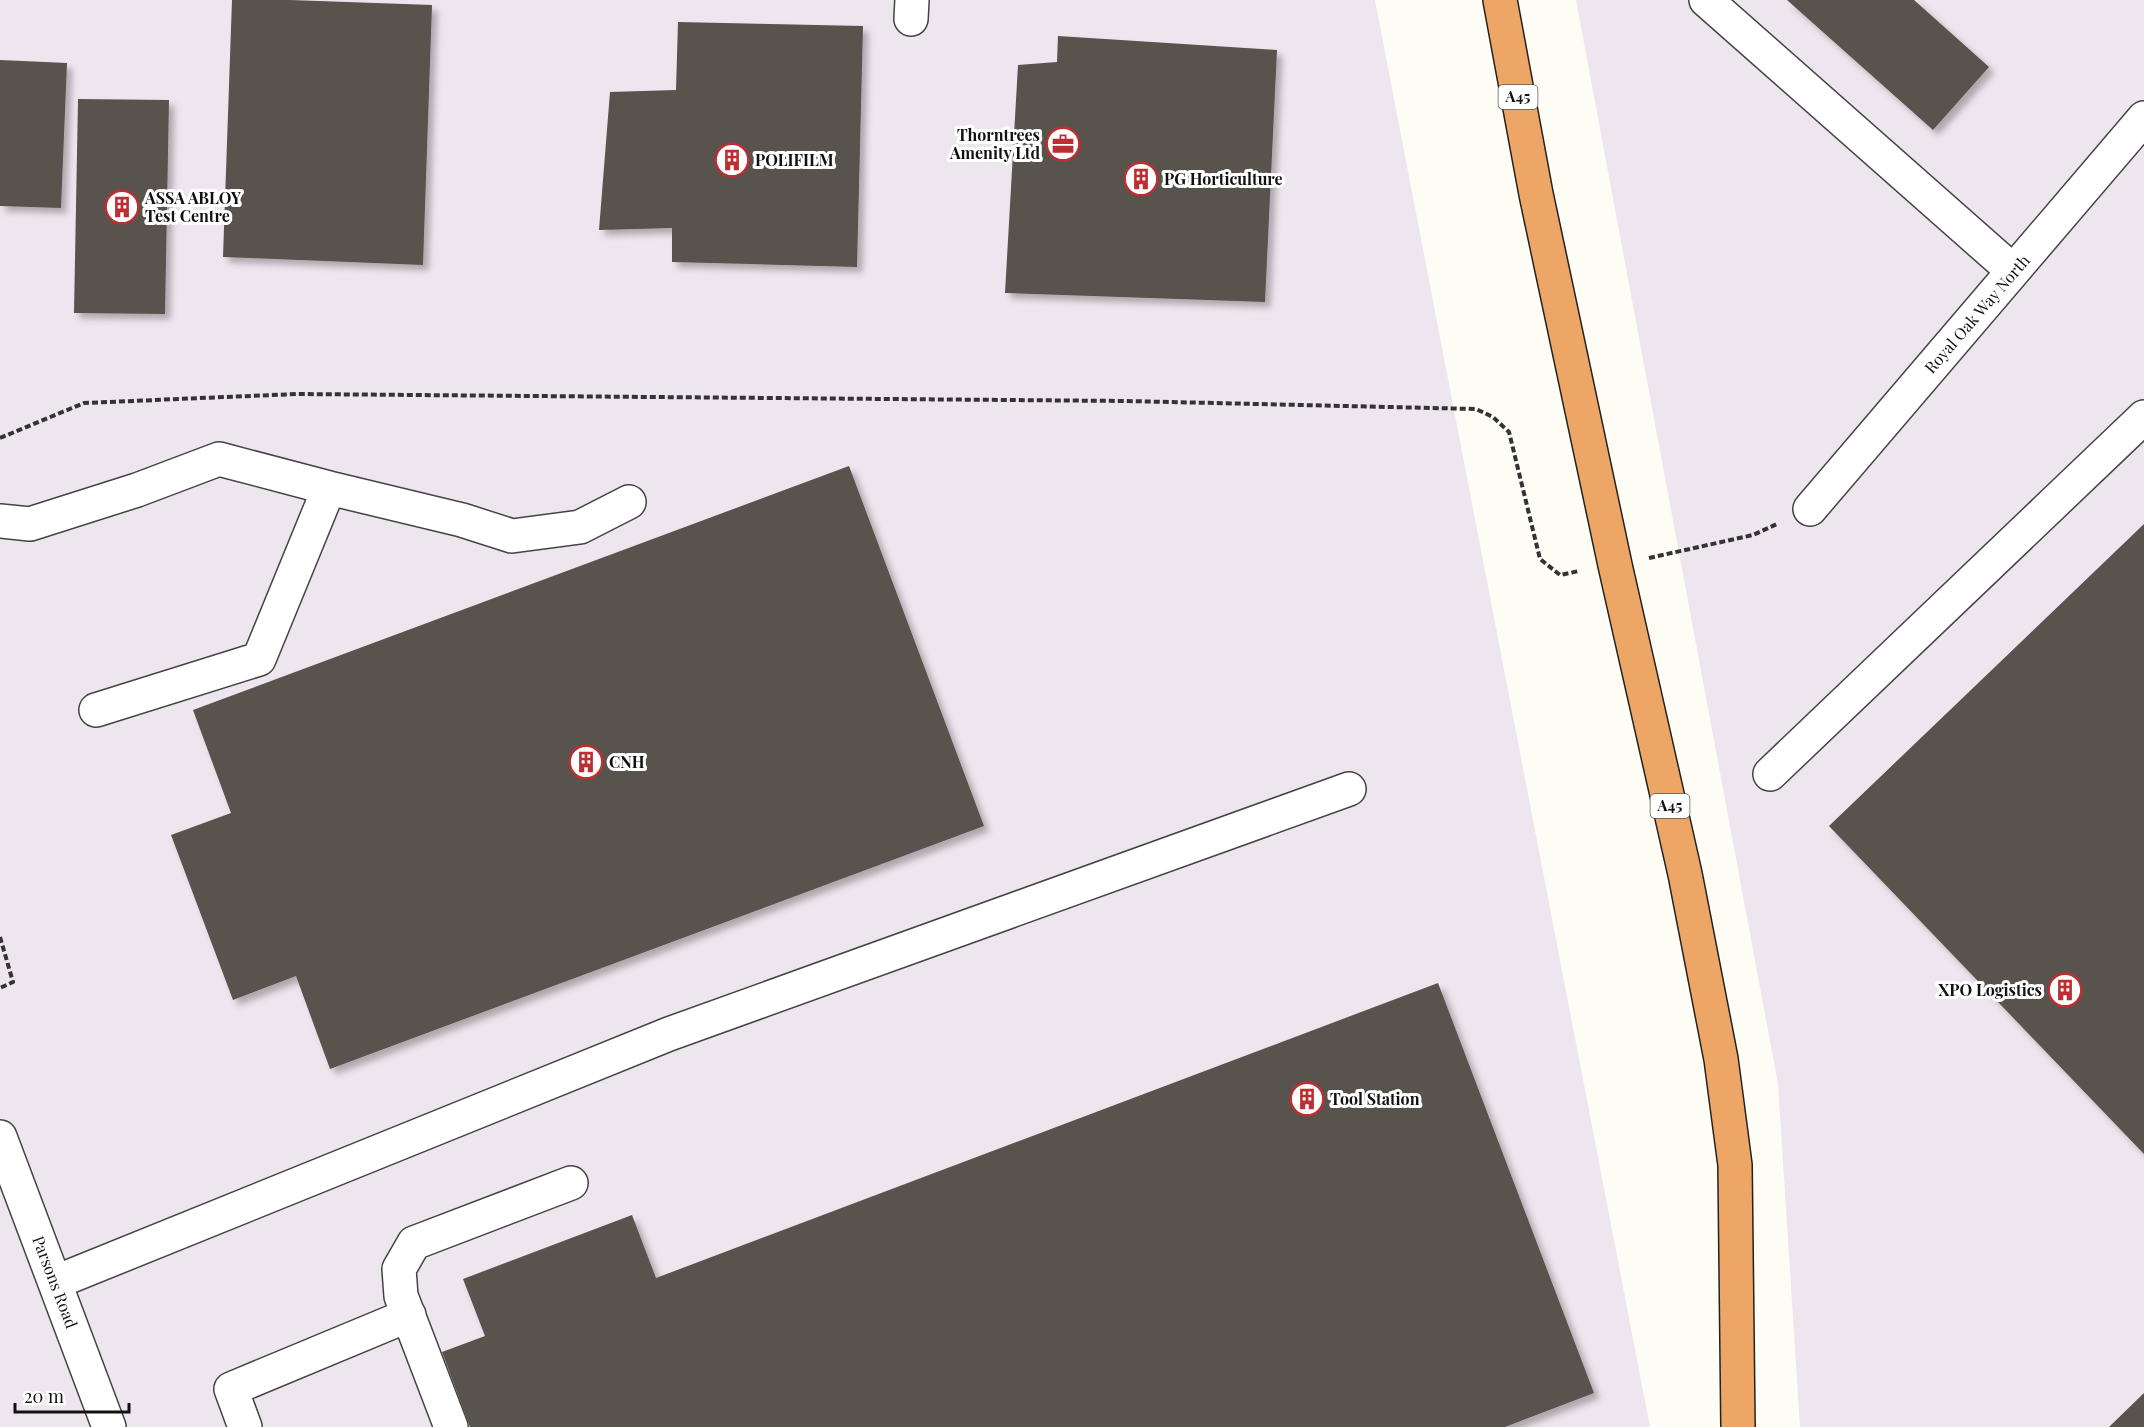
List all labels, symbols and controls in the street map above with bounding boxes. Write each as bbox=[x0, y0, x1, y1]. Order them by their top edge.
road number: A45 bbox=[1498, 85, 1538, 109]
place label: Thorntrees Amenity Ltd bbox=[949, 124, 1040, 163]
office icon: Thorntrees Amenity Ltd bbox=[1045, 126, 1081, 162]
building icon: POLIFILM bbox=[714, 142, 750, 178]
place label: POLIFILM bbox=[755, 149, 834, 170]
building icon: PG Horticulture bbox=[1123, 161, 1159, 197]
place label: PG Horticulture bbox=[1164, 168, 1283, 189]
place label: ASSA ABLOY Test Centre bbox=[144, 187, 241, 226]
building icon: ASSA ABLOY Test Centre bbox=[104, 189, 140, 225]
street label: Royal Oak Way North bbox=[1919, 250, 2034, 377]
building icon: CNH bbox=[568, 744, 604, 780]
place label: CNH bbox=[609, 751, 645, 772]
road number: A45 bbox=[1650, 794, 1690, 818]
building icon: XPO Logistics bbox=[2047, 972, 2083, 1008]
place label: XPO Logistics bbox=[1938, 979, 2042, 1000]
building icon: Tool Station bbox=[1289, 1081, 1325, 1117]
place label: Tool Station bbox=[1330, 1088, 1420, 1109]
street label: Parsons Road bbox=[28, 1233, 83, 1331]
scale bar bbox=[15, 1376, 129, 1414]
text: 20 m bbox=[24, 1384, 64, 1408]

